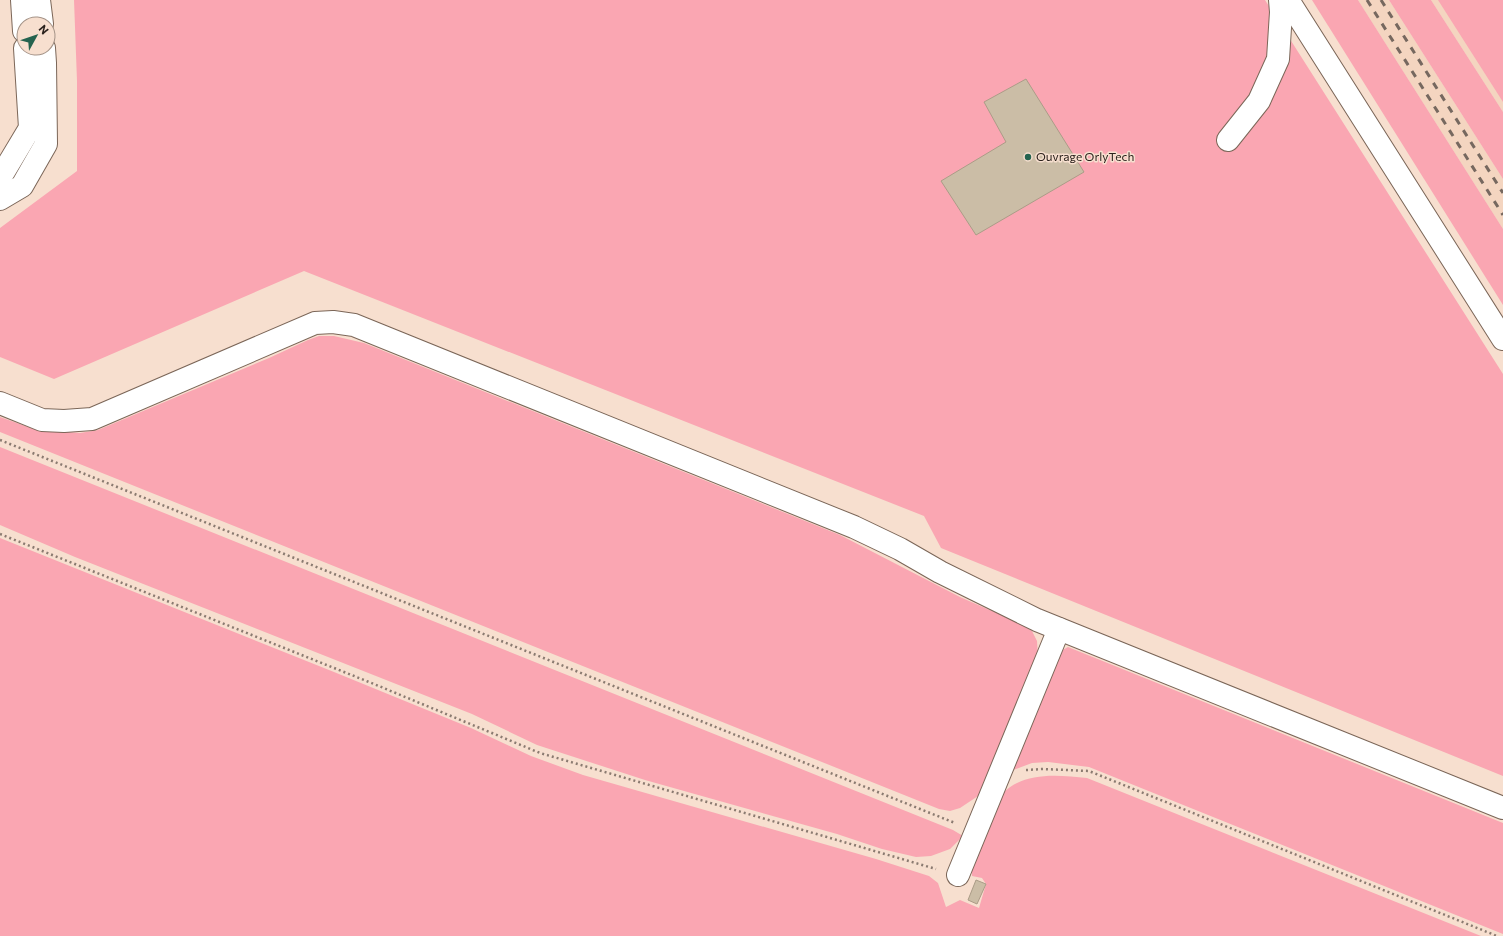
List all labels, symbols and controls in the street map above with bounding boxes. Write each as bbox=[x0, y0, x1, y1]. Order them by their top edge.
north arrow bbox=[16, 16, 56, 56]
text: N bbox=[36, 22, 52, 37]
place label: Ouvrage OrlyTech bbox=[1036, 149, 1134, 163]
marker: Ouvrage OrlyTech bbox=[1023, 152, 1033, 162]

